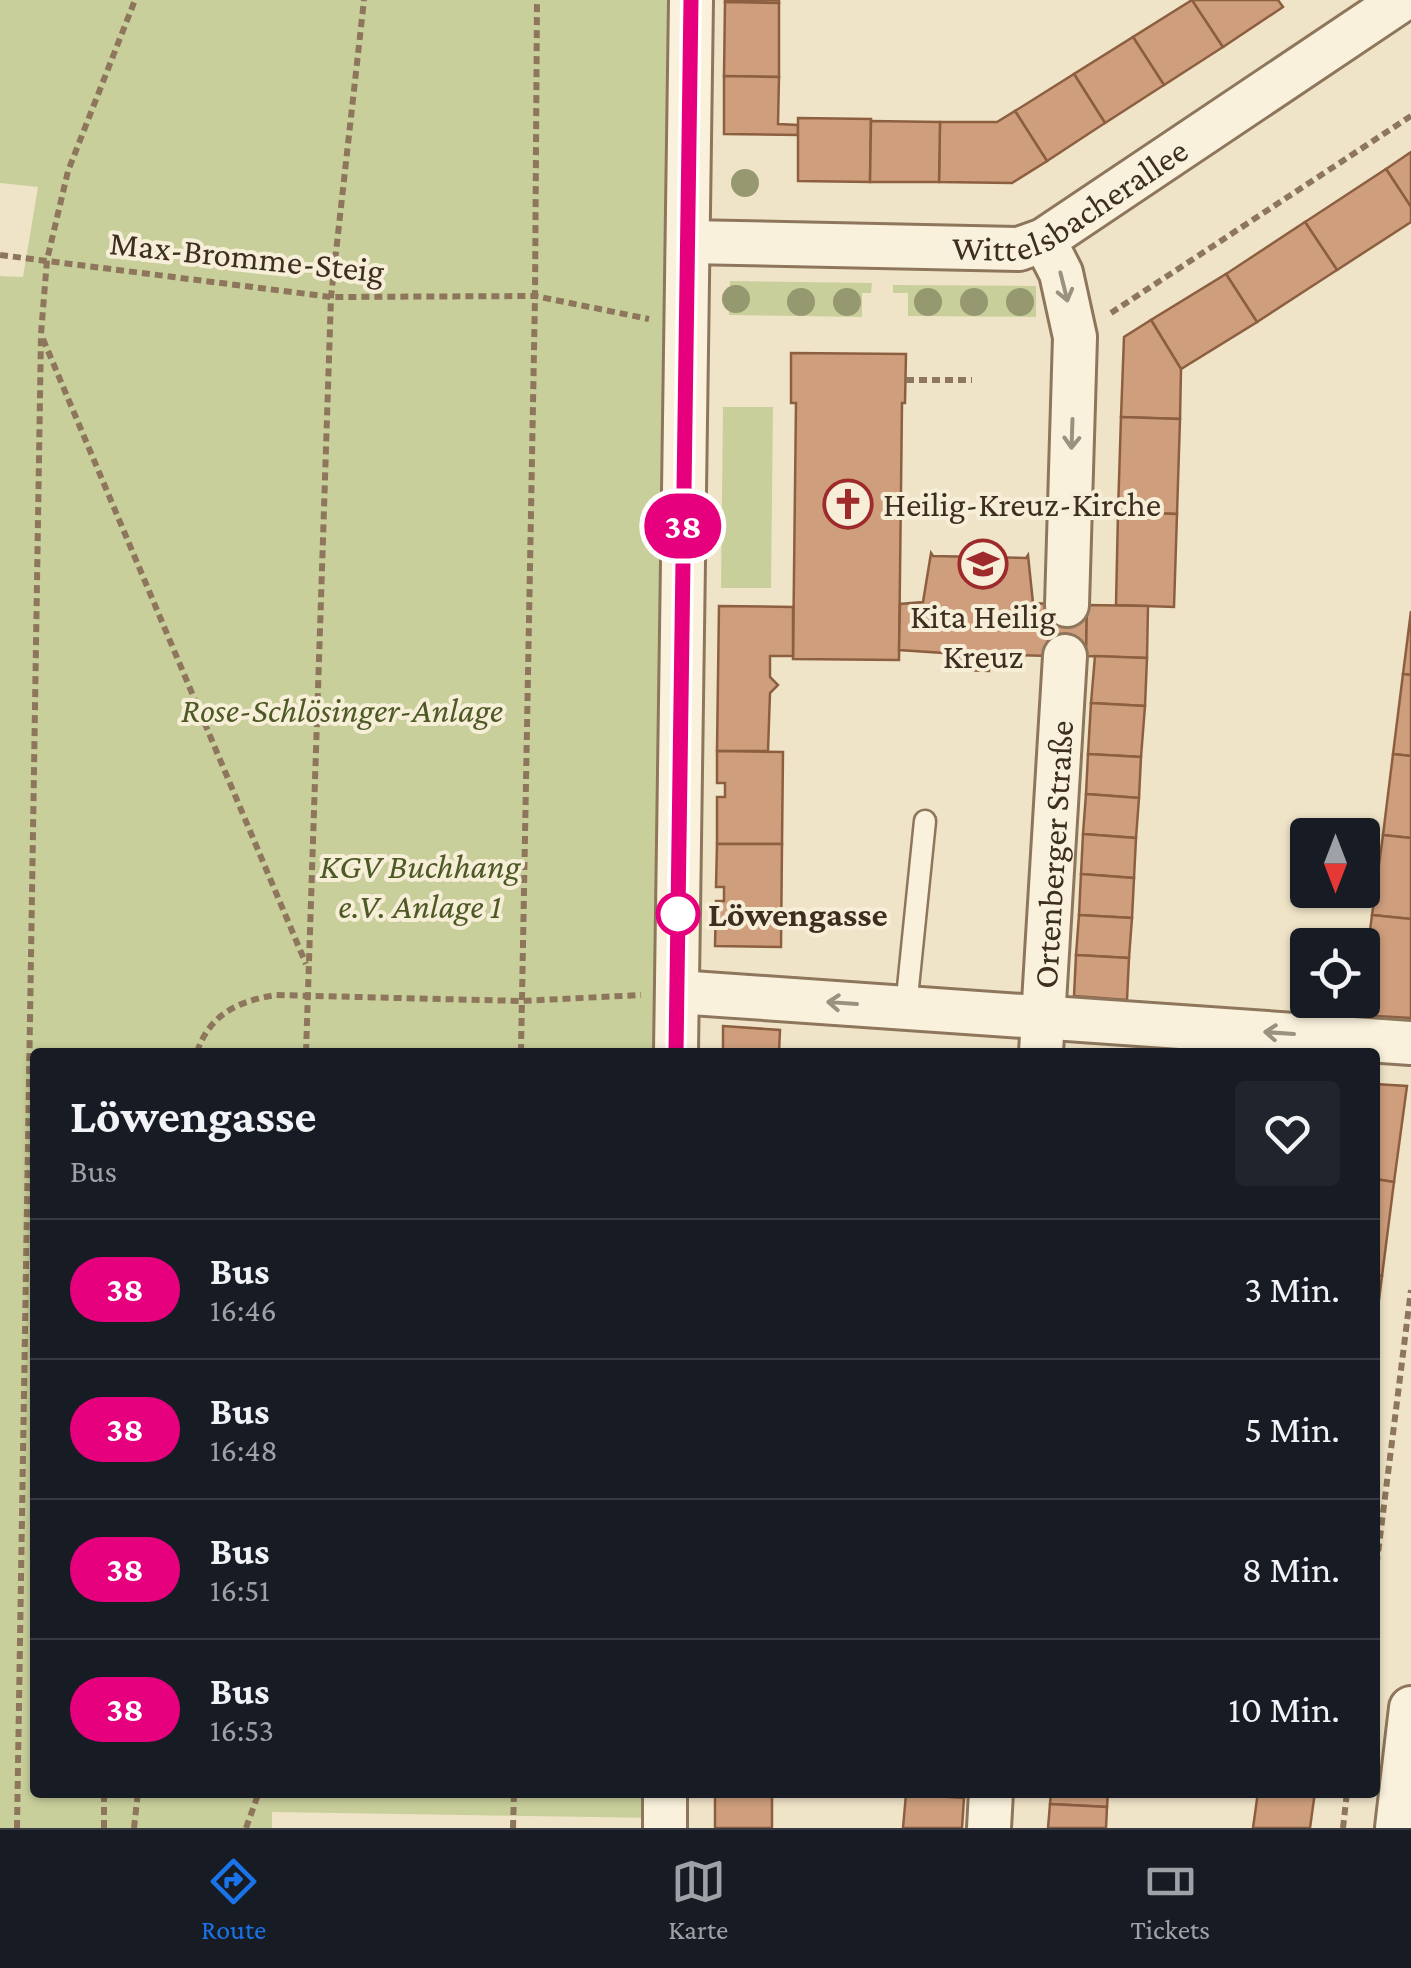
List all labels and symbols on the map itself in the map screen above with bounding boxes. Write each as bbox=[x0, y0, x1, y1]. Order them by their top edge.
street label: Wittelsbacherallee bbox=[952, 130, 1195, 268]
street label: Max-Bromme-Steig bbox=[108, 223, 386, 291]
one-way arrow bbox=[1055, 271, 1074, 302]
one-way arrow bbox=[1062, 418, 1081, 450]
church icon: Heilig-Kreuz-Kirche bbox=[822, 478, 874, 530]
place label: Heilig-Kreuz-Kirche bbox=[883, 485, 1161, 524]
line badge: 38 bbox=[638, 494, 728, 558]
school or university icon: Kita Heilig Kreuz bbox=[957, 538, 1009, 590]
place label: Kita Heilig Kreuz bbox=[910, 597, 1056, 676]
park label: Rose-Schlösinger-Anlage bbox=[181, 691, 503, 730]
street label: Ortenberger Straße bbox=[1025, 719, 1081, 990]
north arrow bbox=[1290, 818, 1380, 908]
park label: KGV Buchhang e.V. Anlage 1 bbox=[320, 847, 522, 926]
marker: Löwengasse bbox=[657, 893, 699, 935]
place label: Löwengasse bbox=[708, 895, 888, 934]
one-way arrow bbox=[826, 993, 859, 1012]
one-way arrow bbox=[1263, 1024, 1295, 1043]

